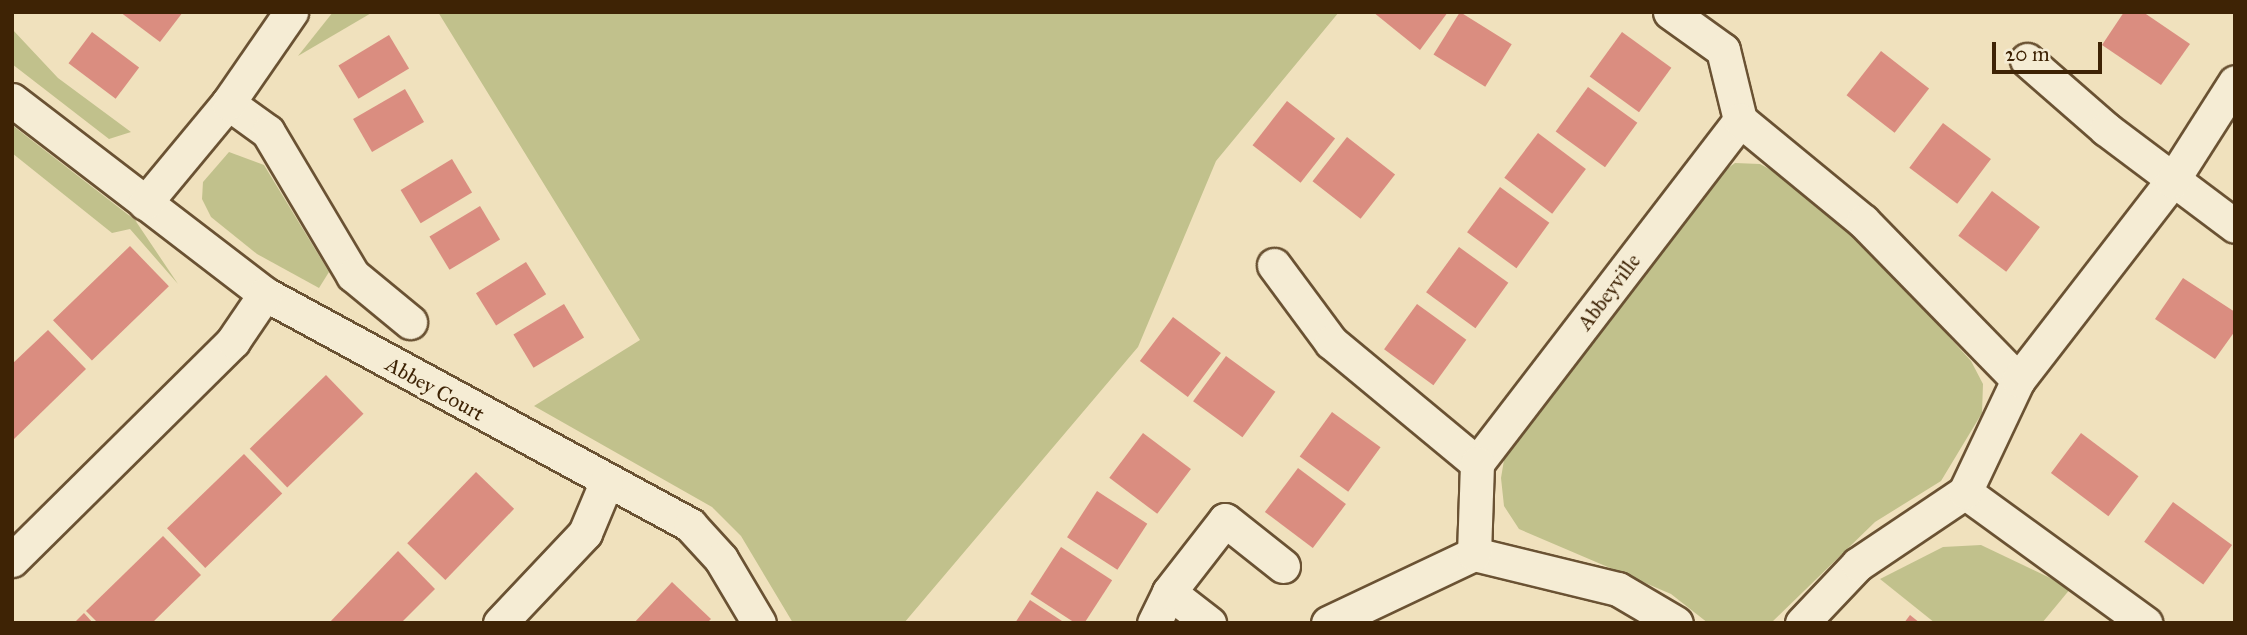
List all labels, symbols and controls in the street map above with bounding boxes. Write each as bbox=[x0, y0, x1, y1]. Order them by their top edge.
scale bar bbox=[1995, 28, 2105, 72]
text: 20 m bbox=[2005, 41, 2050, 67]
street label: Abbeyville bbox=[1572, 249, 1646, 335]
street label: Abbey Court bbox=[381, 352, 489, 426]

